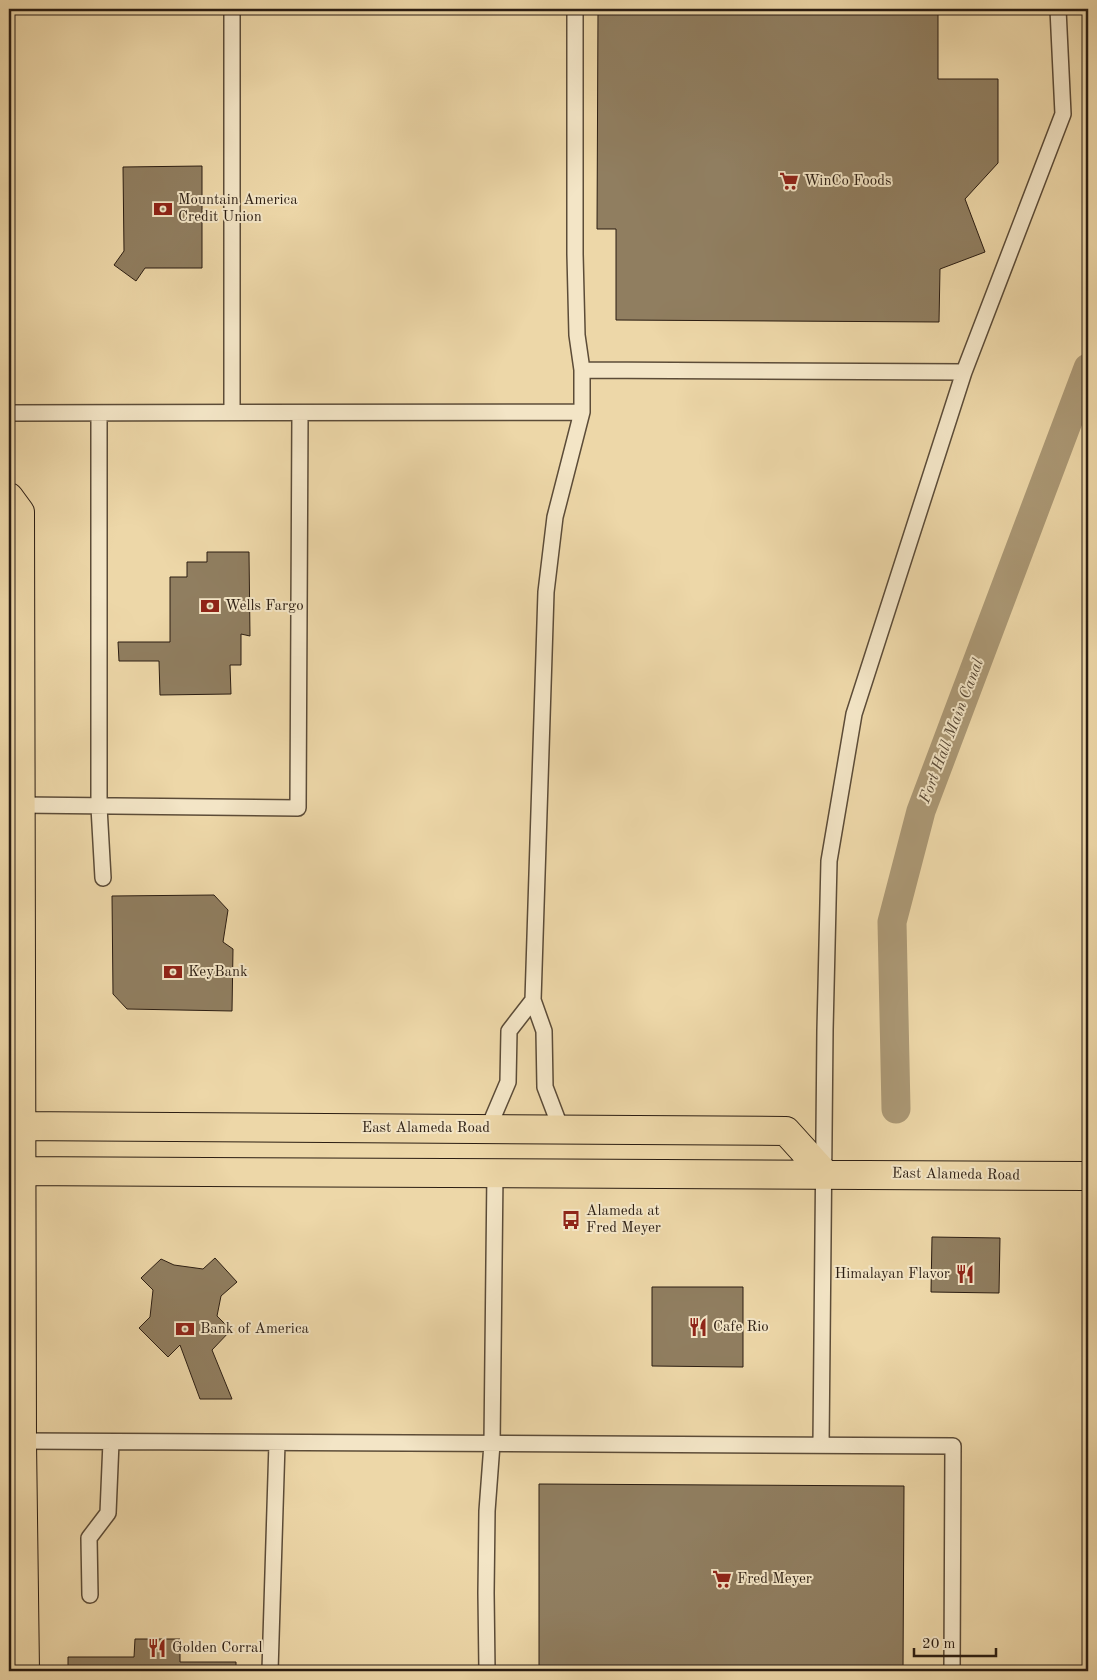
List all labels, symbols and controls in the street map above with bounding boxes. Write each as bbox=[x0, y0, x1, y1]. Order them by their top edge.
supermarket icon: WinCo Foods bbox=[778, 170, 800, 192]
place label: WinCo Foods bbox=[804, 174, 891, 189]
place label: Mountain America Credit Union bbox=[178, 193, 298, 225]
bank icon: Mountain America Credit Union bbox=[152, 198, 174, 220]
bank icon: Wells Fargo bbox=[199, 595, 221, 617]
place label: Wells Fargo bbox=[225, 599, 304, 614]
water label: Fort Hall Main Canal bbox=[917, 656, 987, 806]
bank icon: KeyBank bbox=[162, 961, 184, 983]
place label: KeyBank bbox=[188, 965, 248, 980]
street label: East Alameda Road bbox=[362, 1121, 490, 1136]
street label: East Alameda Road bbox=[892, 1166, 1020, 1184]
place label: Alameda at Fred Meyer bbox=[586, 1204, 661, 1236]
bus stop icon: Alameda at Fred Meyer bbox=[560, 1209, 582, 1231]
restaurant icon: Himalayan Flavor bbox=[954, 1263, 976, 1285]
place label: Himalayan Flavor bbox=[834, 1267, 950, 1282]
restaurant icon: Cafe Rio bbox=[687, 1316, 709, 1338]
bank icon: Bank of America bbox=[174, 1318, 196, 1340]
place label: Cafe Rio bbox=[713, 1320, 769, 1335]
place label: Bank of America bbox=[200, 1322, 309, 1337]
supermarket icon: Fred Meyer bbox=[711, 1568, 733, 1590]
place label: Fred Meyer bbox=[737, 1572, 812, 1587]
scale bar bbox=[914, 1625, 997, 1657]
restaurant icon: Golden Corral bbox=[146, 1637, 168, 1659]
text: 20 m bbox=[922, 1637, 956, 1652]
place label: Golden Corral bbox=[172, 1641, 263, 1656]

